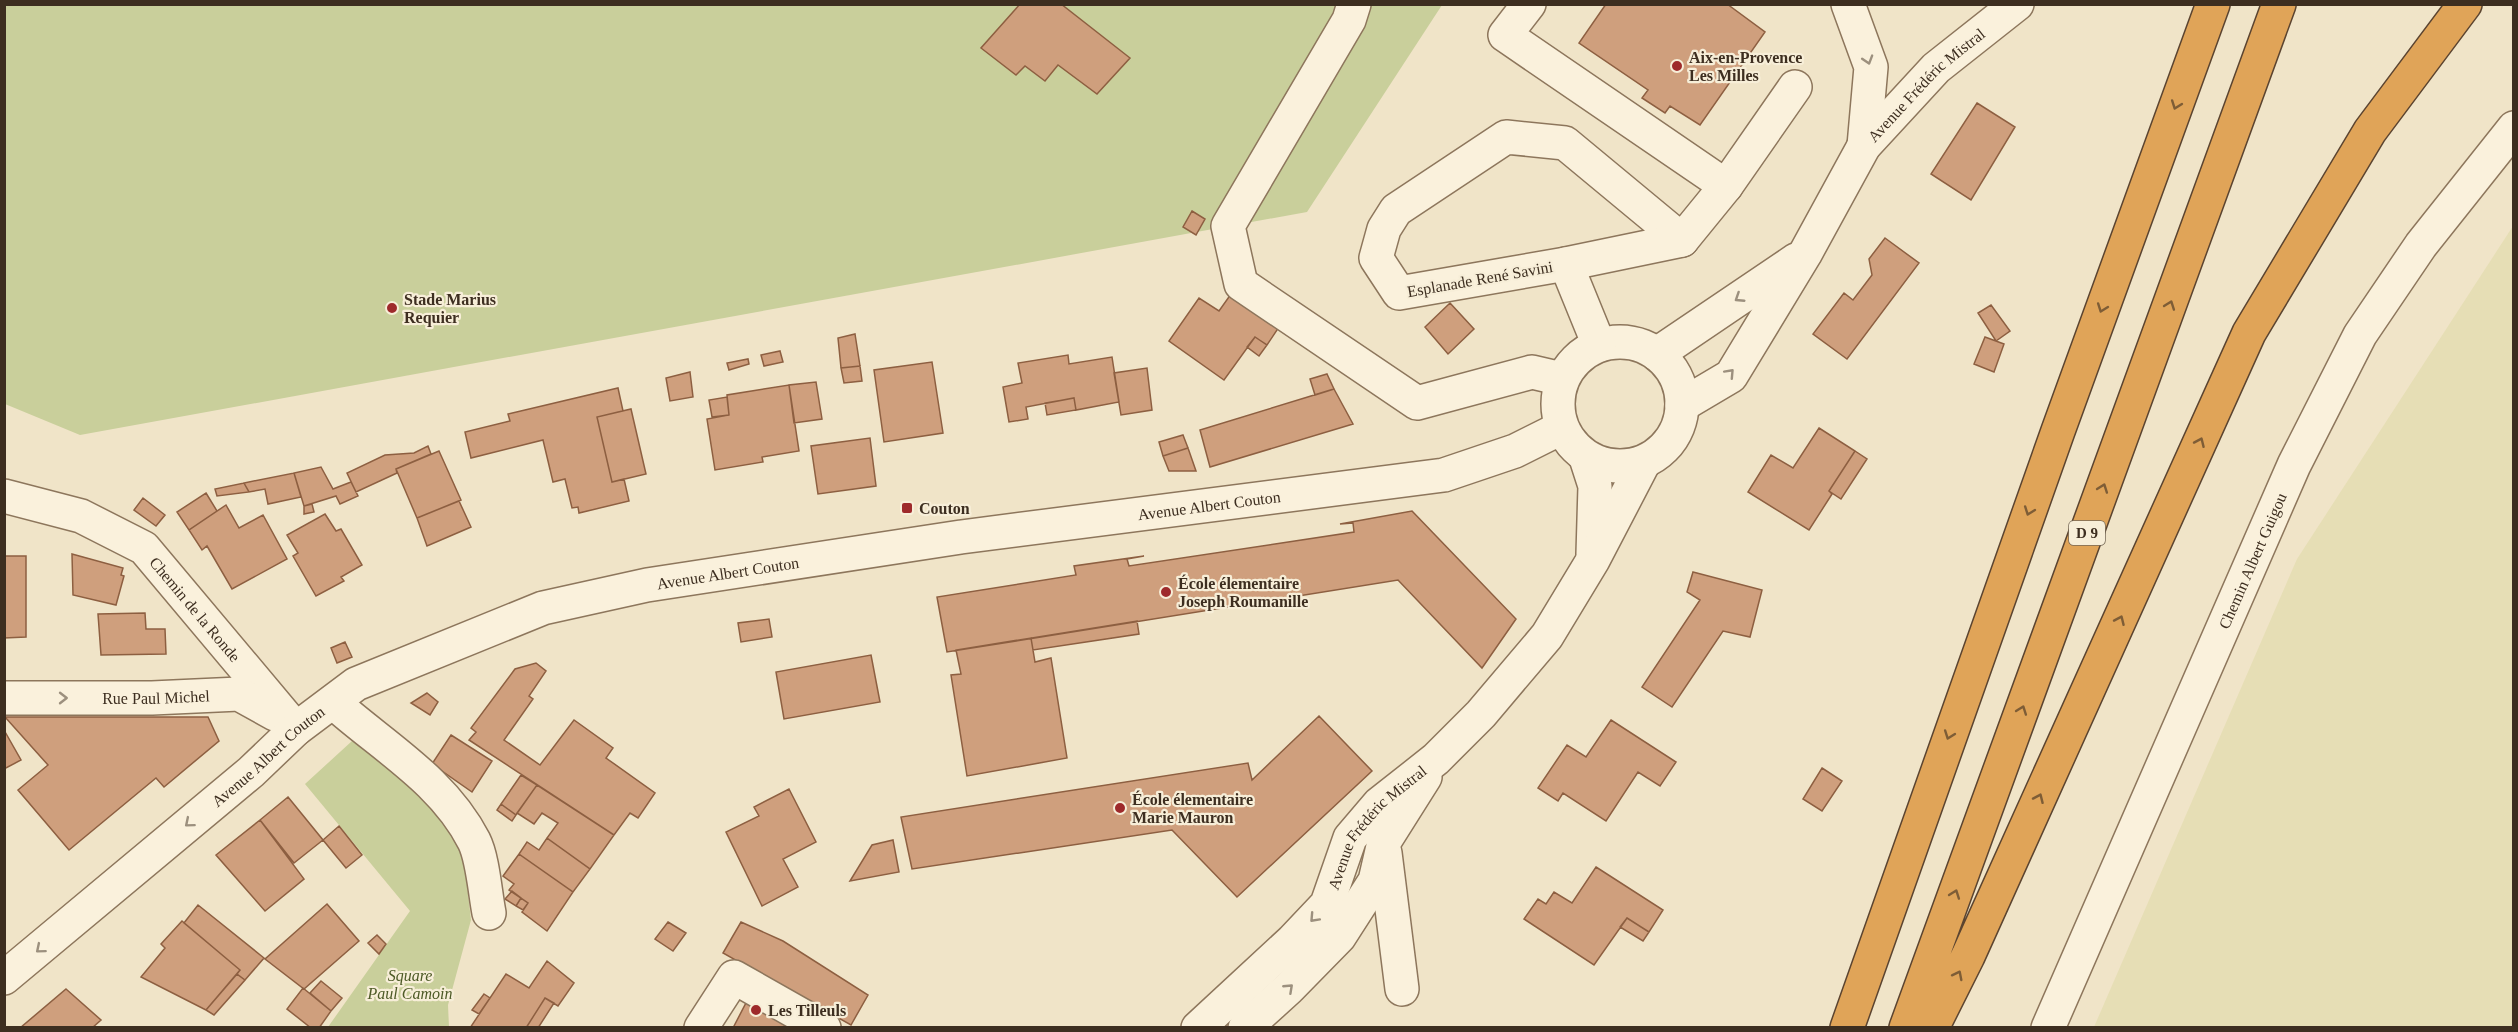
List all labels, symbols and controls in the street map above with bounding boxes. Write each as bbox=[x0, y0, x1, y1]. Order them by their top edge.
street label: Avenue Frédéric Mistral bbox=[1864, 24, 1988, 145]
place label: Aix-en-Provence Les Milles bbox=[1689, 49, 1802, 84]
one-way arrow bbox=[1861, 54, 1873, 64]
marker: Aix-en-Provence Les Milles bbox=[1670, 59, 1684, 73]
one-way arrow bbox=[2171, 99, 2184, 110]
street label: Esplanade René Savini bbox=[1406, 258, 1555, 301]
one-way arrow bbox=[1734, 290, 1745, 301]
place label: Stade Marius Requier bbox=[404, 291, 496, 327]
one-way arrow bbox=[2163, 300, 2176, 311]
marker: Stade Marius Requier bbox=[385, 301, 399, 315]
one-way arrow bbox=[2097, 302, 2110, 313]
one-way arrow bbox=[1723, 369, 1734, 379]
one-way arrow bbox=[2193, 438, 2205, 449]
one-way arrow bbox=[2096, 483, 2109, 494]
street label: Avenue Albert Couton bbox=[1137, 488, 1281, 523]
street label: Chemin Albert Guigou bbox=[2215, 490, 2289, 631]
place label: Couton bbox=[919, 500, 970, 517]
marker: Couton bbox=[900, 501, 914, 515]
one-way arrow bbox=[2024, 505, 2036, 516]
road number: D 9 bbox=[2069, 521, 2105, 545]
street label: Chemin de la Ronde bbox=[147, 553, 244, 665]
street label: Avenue Albert Couton bbox=[655, 553, 800, 592]
place label: École élementaire Joseph Roumanille bbox=[1178, 574, 1308, 611]
marker: École élementaire Joseph Roumanille bbox=[1159, 585, 1173, 599]
one-way arrow bbox=[2112, 616, 2124, 627]
street label: Rue Paul Michel bbox=[102, 687, 211, 707]
one-way arrow bbox=[58, 692, 67, 704]
street label: Avenue Albert Couton bbox=[208, 702, 328, 810]
one-way arrow bbox=[2015, 706, 2027, 717]
one-way arrow bbox=[1944, 729, 1957, 740]
street label: Avenue Frédéric Mistral bbox=[1324, 761, 1430, 892]
place label: École élementaire Marie Mauron bbox=[1132, 790, 1253, 826]
one-way arrow bbox=[2032, 793, 2044, 804]
marker: École élementaire Marie Mauron bbox=[1113, 801, 1127, 815]
one-way arrow bbox=[185, 816, 196, 827]
one-way arrow bbox=[1948, 889, 1961, 900]
one-way arrow bbox=[1311, 910, 1322, 921]
one-way arrow bbox=[36, 941, 47, 952]
park label: Square Paul Camoin bbox=[367, 967, 452, 1002]
one-way arrow bbox=[1951, 971, 1963, 982]
one-way arrow bbox=[1282, 984, 1292, 995]
place label: Les Tilleuls bbox=[768, 1002, 846, 1019]
marker: Les Tilleuls bbox=[749, 1003, 763, 1017]

